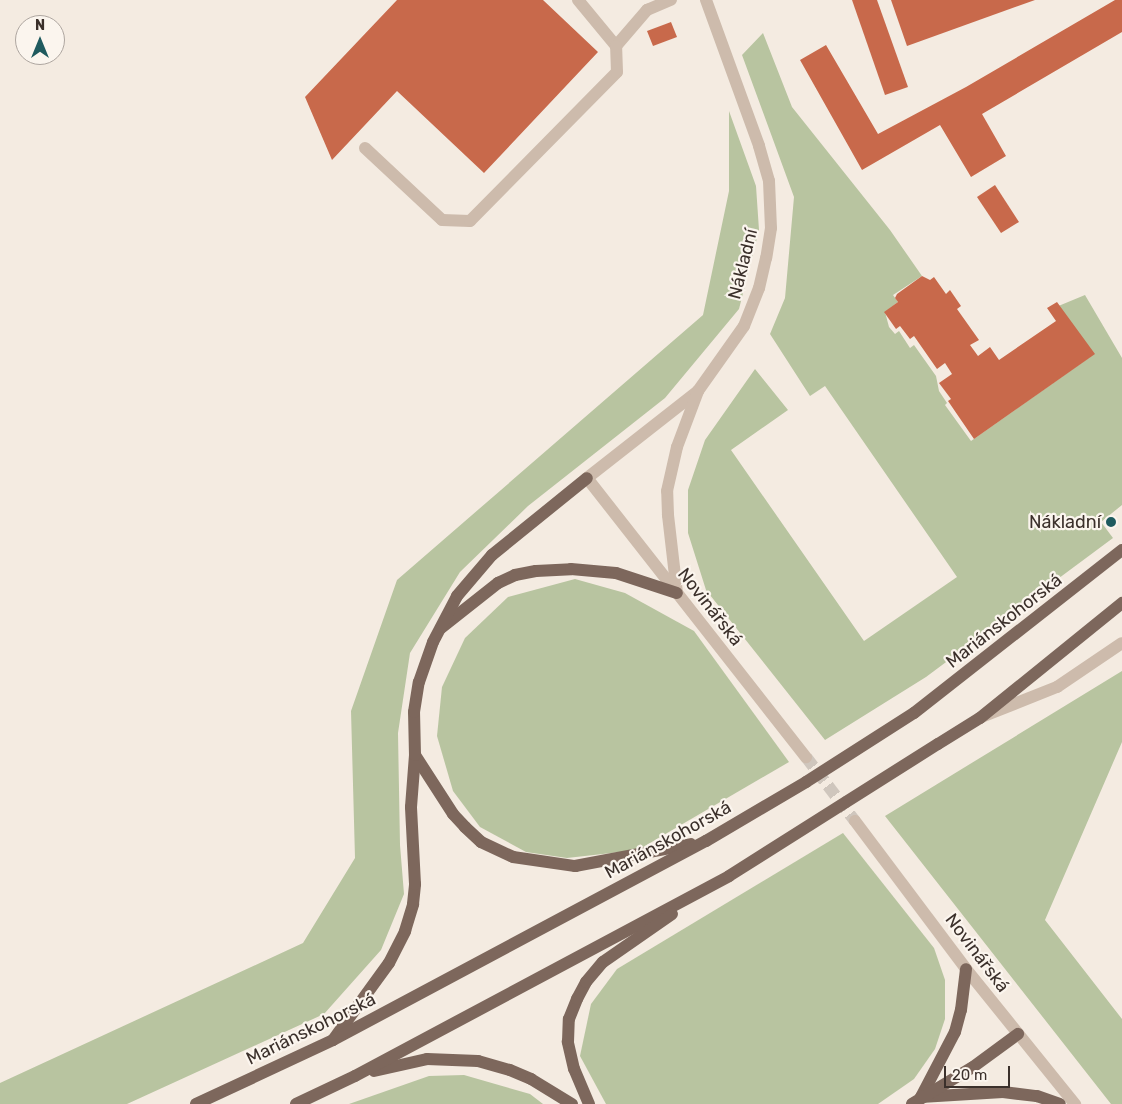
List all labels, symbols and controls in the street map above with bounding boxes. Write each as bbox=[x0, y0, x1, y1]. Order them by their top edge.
north arrow bbox=[15, 15, 65, 65]
text: N bbox=[35, 17, 45, 34]
street label: Nákladní bbox=[724, 226, 762, 302]
place label: Nákladní bbox=[1029, 511, 1101, 533]
marker: Nákladní bbox=[1105, 516, 1117, 528]
street label: Novinářská bbox=[673, 564, 747, 650]
street label: Mariánskohorská bbox=[942, 569, 1066, 673]
street label: Mariánskohorská bbox=[601, 796, 735, 884]
street label: Novinářská bbox=[940, 909, 1014, 997]
street label: Mariánskohorská bbox=[243, 988, 379, 1070]
scale bar bbox=[947, 1056, 1013, 1088]
text: 20 m bbox=[952, 1066, 987, 1084]

